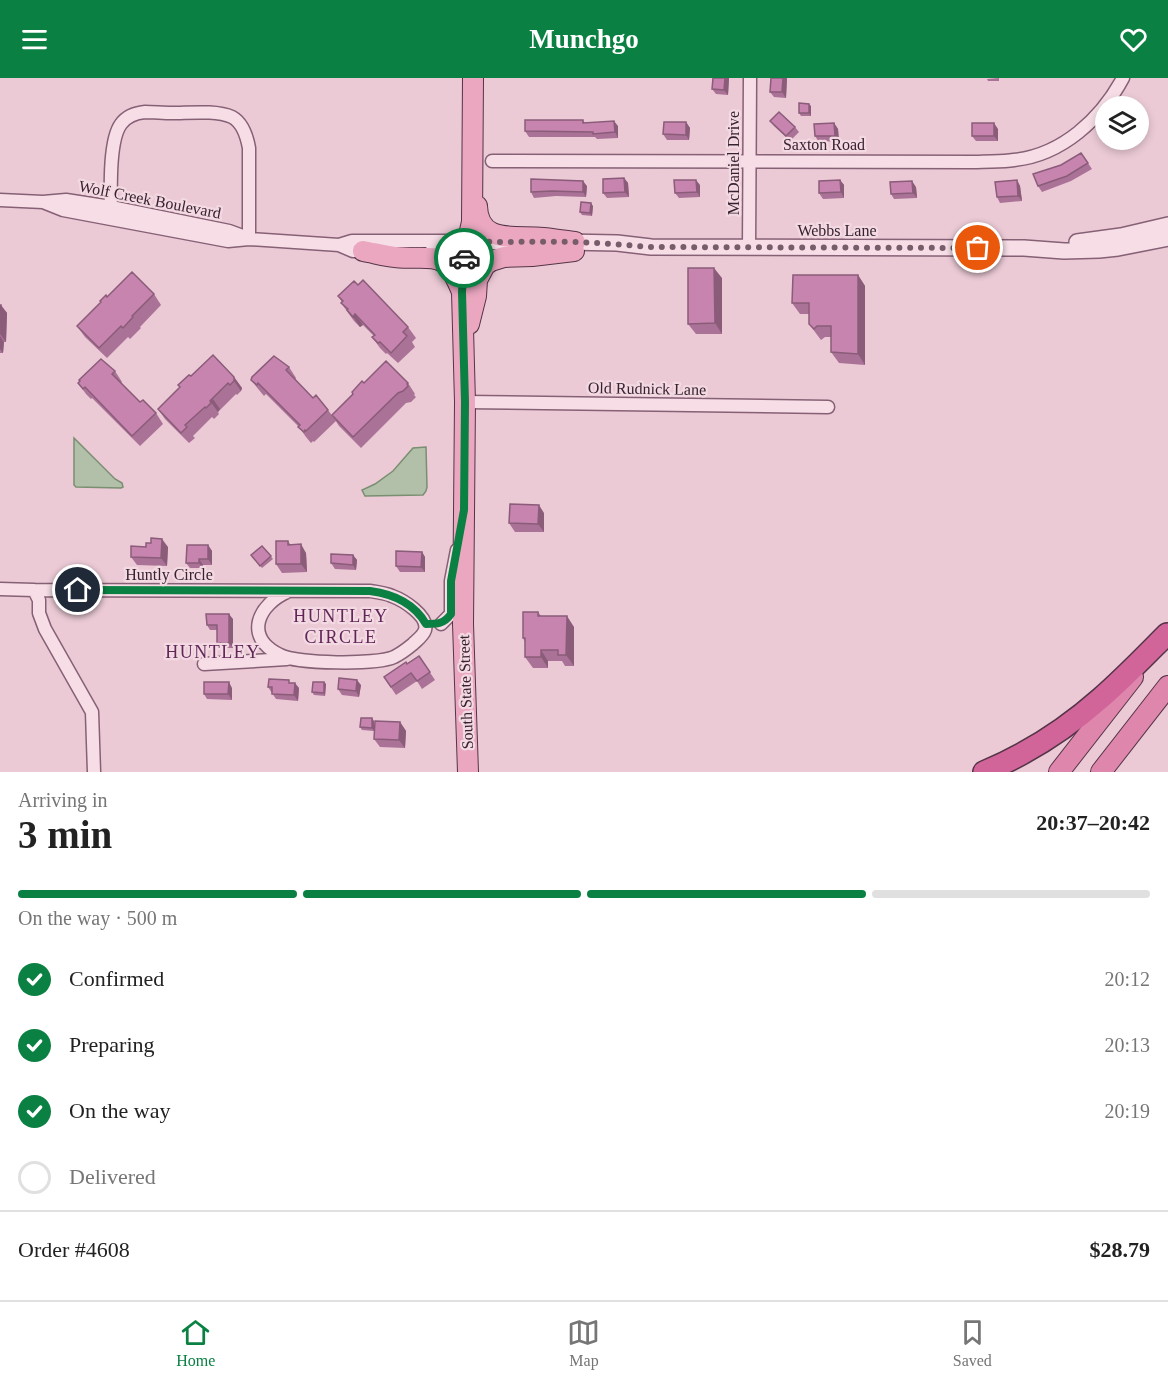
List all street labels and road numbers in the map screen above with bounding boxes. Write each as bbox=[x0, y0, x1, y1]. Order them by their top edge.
street label: McDaniel Drive bbox=[725, 111, 742, 215]
street label: Saxton Road bbox=[783, 136, 865, 153]
street label: Wolf Creek Boulevard bbox=[77, 177, 222, 222]
street label: Webbs Lane bbox=[797, 222, 877, 239]
street label: Old Rudnick Lane bbox=[588, 379, 706, 398]
street label: Huntly Circle bbox=[125, 566, 213, 584]
street label: South State Street bbox=[455, 634, 476, 750]

